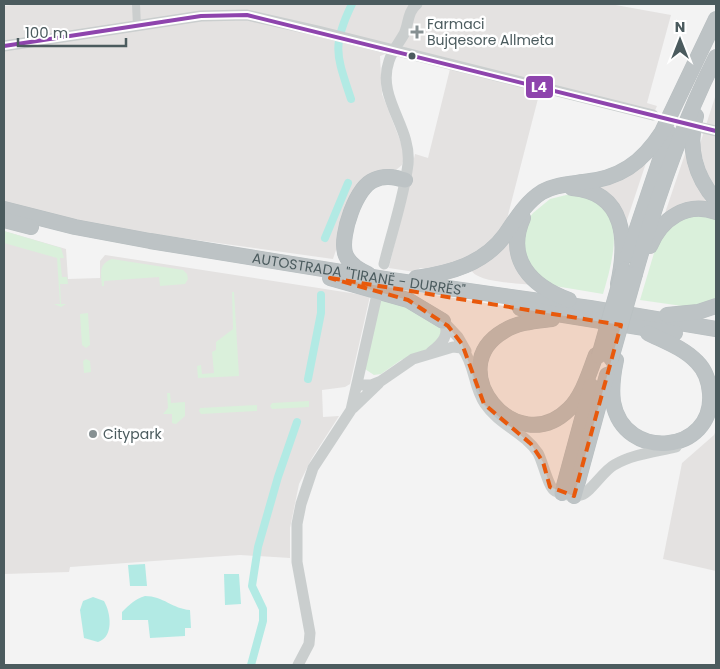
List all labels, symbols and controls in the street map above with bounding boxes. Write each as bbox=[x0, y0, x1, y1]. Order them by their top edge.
place label: Farmaci Bujqesore Allmeta bbox=[427, 14, 554, 50]
scale bar bbox=[18, 15, 125, 47]
north arrow bbox=[655, 15, 705, 65]
text: N bbox=[675, 17, 685, 37]
text: 100 m bbox=[25, 22, 68, 43]
marker: Farmaci Bujqesore Allmeta bbox=[411, 26, 423, 38]
unlabelled marker bbox=[407, 51, 417, 61]
line badge: L4 bbox=[525, 75, 554, 99]
text: L4 bbox=[531, 77, 547, 97]
street label: AUTOSTRADA "TIRANË - DURRËS" bbox=[251, 248, 467, 300]
place label: Citypark bbox=[103, 424, 162, 444]
marker: Citypark bbox=[87, 428, 99, 440]

